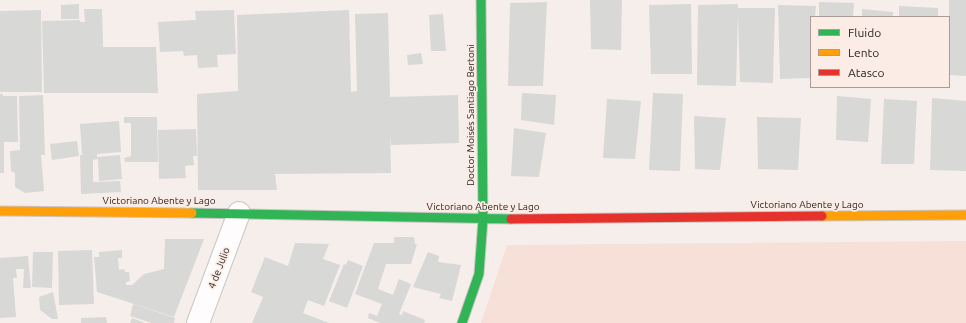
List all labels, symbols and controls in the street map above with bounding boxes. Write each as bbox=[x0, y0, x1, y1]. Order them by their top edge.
legend bbox=[810, 16, 950, 88]
text: Fluido bbox=[848, 26, 881, 39]
street label: Doctor Moisés Santiago Bertoni bbox=[465, 44, 477, 186]
text: Lento bbox=[848, 46, 879, 59]
text: Atasco bbox=[848, 66, 884, 79]
street label: Victoriano Abente y Lago bbox=[103, 195, 215, 207]
street label: Victoriano Abente y Lago bbox=[751, 199, 863, 211]
street label: Victoriano Abente y Lago bbox=[427, 201, 539, 213]
street label: 4 de Julio bbox=[206, 246, 232, 290]

